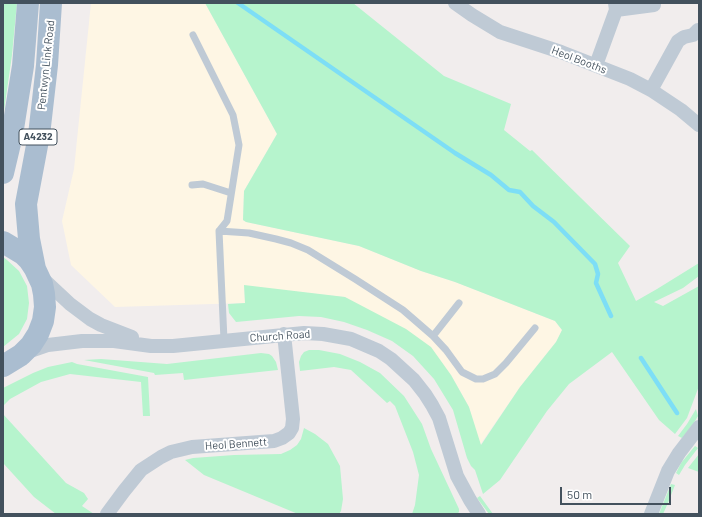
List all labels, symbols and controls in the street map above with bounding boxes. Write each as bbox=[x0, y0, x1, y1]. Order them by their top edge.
street label: Pentwyn Link Road bbox=[35, 19, 57, 111]
street label: Heol Booths bbox=[550, 43, 608, 77]
road number: A4232 bbox=[19, 129, 57, 145]
street label: Church Road bbox=[249, 327, 311, 345]
street label: Heol Bennett bbox=[205, 435, 267, 453]
scale bar bbox=[562, 479, 673, 505]
text: 50 m bbox=[567, 487, 592, 501]

